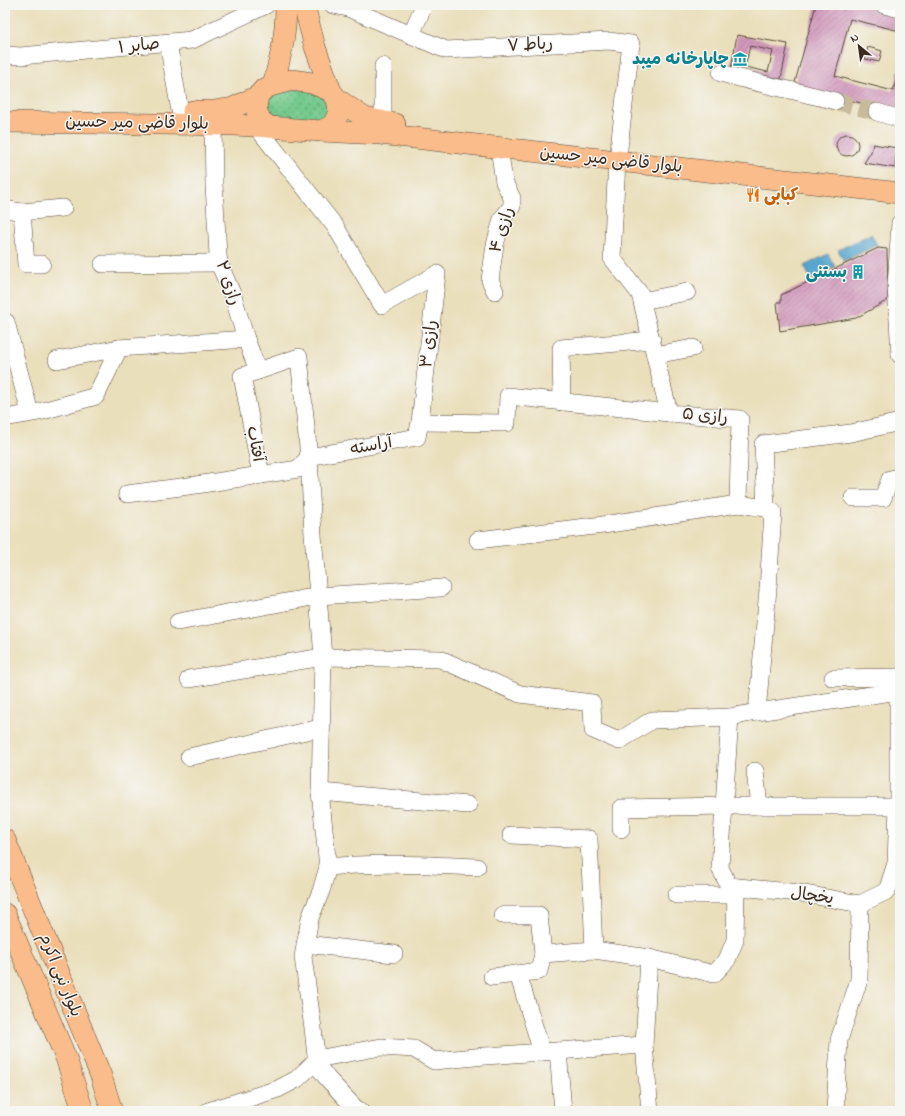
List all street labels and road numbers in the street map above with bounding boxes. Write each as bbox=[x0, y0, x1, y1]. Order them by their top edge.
street label: صابر ۱ bbox=[117, 31, 161, 61]
street label: رباط ۷ bbox=[506, 31, 554, 59]
street label: بلوار قاضی میر حسین bbox=[65, 109, 209, 137]
street label: بلوار قاضی میر حسین bbox=[538, 140, 684, 180]
street label: رازی ۴ bbox=[483, 204, 521, 256]
street label: رازی ۲ bbox=[209, 257, 247, 309]
street label: رازی ۳ bbox=[414, 319, 444, 369]
street label: رازی ۵ bbox=[681, 402, 729, 430]
street label: آفتاب bbox=[240, 424, 271, 465]
street label: آراسته bbox=[348, 430, 395, 462]
street label: یخچال bbox=[789, 881, 835, 911]
street label: بلوار نبی اکرم bbox=[32, 929, 88, 1021]

